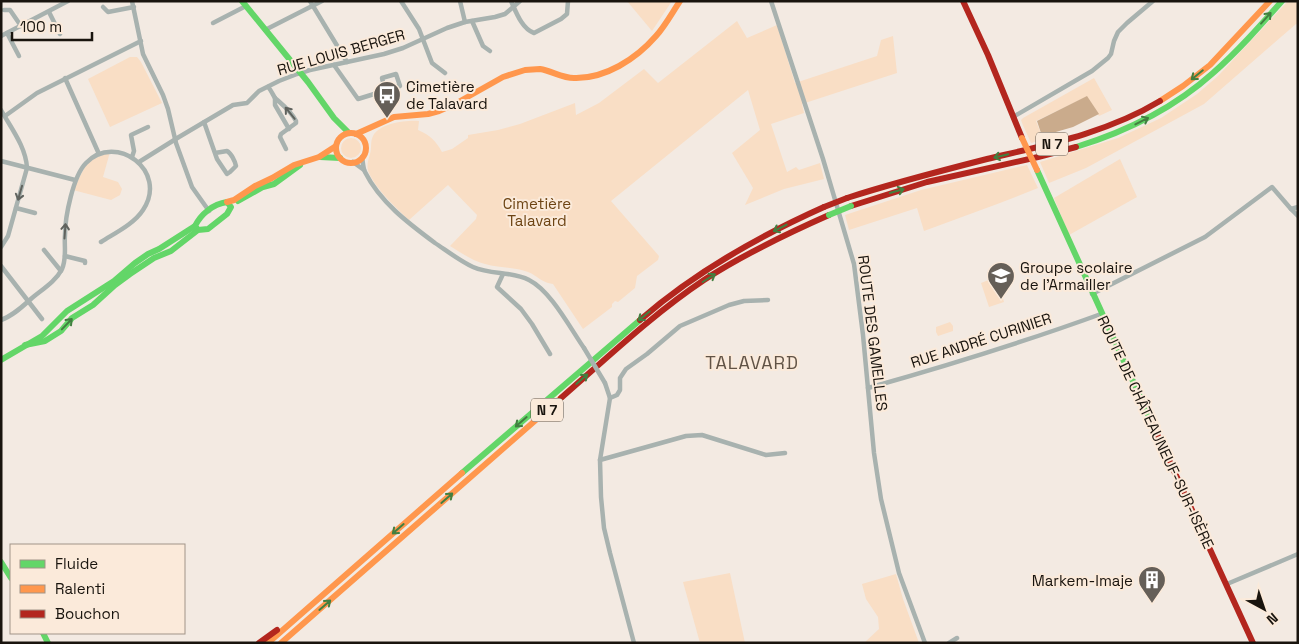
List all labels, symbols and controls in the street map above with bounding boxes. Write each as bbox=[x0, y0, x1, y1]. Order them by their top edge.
scale bar bbox=[12, 10, 92, 42]
one-way arrow bbox=[1260, 12, 1272, 25]
text: 100 m bbox=[20, 17, 62, 36]
street label: RUE LOUIS BERGER bbox=[275, 25, 407, 79]
one-way arrow bbox=[1191, 69, 1204, 80]
place label: Cimetière de Talavard bbox=[406, 77, 488, 113]
bus stop icon: Cimetière de Talavard bbox=[372, 80, 402, 119]
one-way arrow bbox=[285, 106, 296, 119]
one-way arrow bbox=[1134, 116, 1149, 125]
road number: N 7 bbox=[1036, 132, 1068, 156]
one-way arrow bbox=[993, 152, 1009, 161]
one-way arrow bbox=[15, 185, 25, 201]
one-way arrow bbox=[889, 185, 905, 195]
park label: Cimetière Talavard bbox=[503, 194, 571, 230]
one-way arrow bbox=[61, 223, 70, 239]
one-way arrow bbox=[773, 224, 788, 233]
street label: ROUTE DES GAMELLES bbox=[854, 254, 892, 412]
place label: Groupe scolaire de l'Armailler bbox=[1020, 258, 1133, 294]
school or university icon: Groupe scolaire de l'Armailler bbox=[986, 261, 1016, 300]
one-way arrow bbox=[702, 273, 716, 283]
street label: RUE ANDRÉ CURINIER bbox=[908, 308, 1054, 372]
one-way arrow bbox=[638, 310, 651, 321]
street label: ROUTE DE CHÂTEAUNEUF-SUR-ISÈRE bbox=[1093, 312, 1219, 552]
one-way arrow bbox=[61, 318, 73, 330]
district label: TALAVARD bbox=[705, 351, 799, 374]
one-way arrow bbox=[576, 373, 589, 385]
road number: N 7 bbox=[531, 398, 563, 422]
one-way arrow bbox=[514, 416, 527, 427]
one-way arrow bbox=[440, 492, 453, 503]
one-way arrow bbox=[392, 523, 405, 534]
legend bbox=[10, 544, 185, 634]
text: Fluide bbox=[55, 554, 98, 573]
building icon: Markem-Imaje bbox=[1137, 565, 1167, 604]
place label: Markem-Imaje bbox=[1032, 571, 1133, 590]
text: Ralenti bbox=[55, 579, 105, 598]
north arrow bbox=[1239, 584, 1289, 634]
one-way arrow bbox=[318, 599, 331, 611]
text: Bouchon bbox=[55, 604, 120, 623]
text: N bbox=[1263, 609, 1282, 629]

